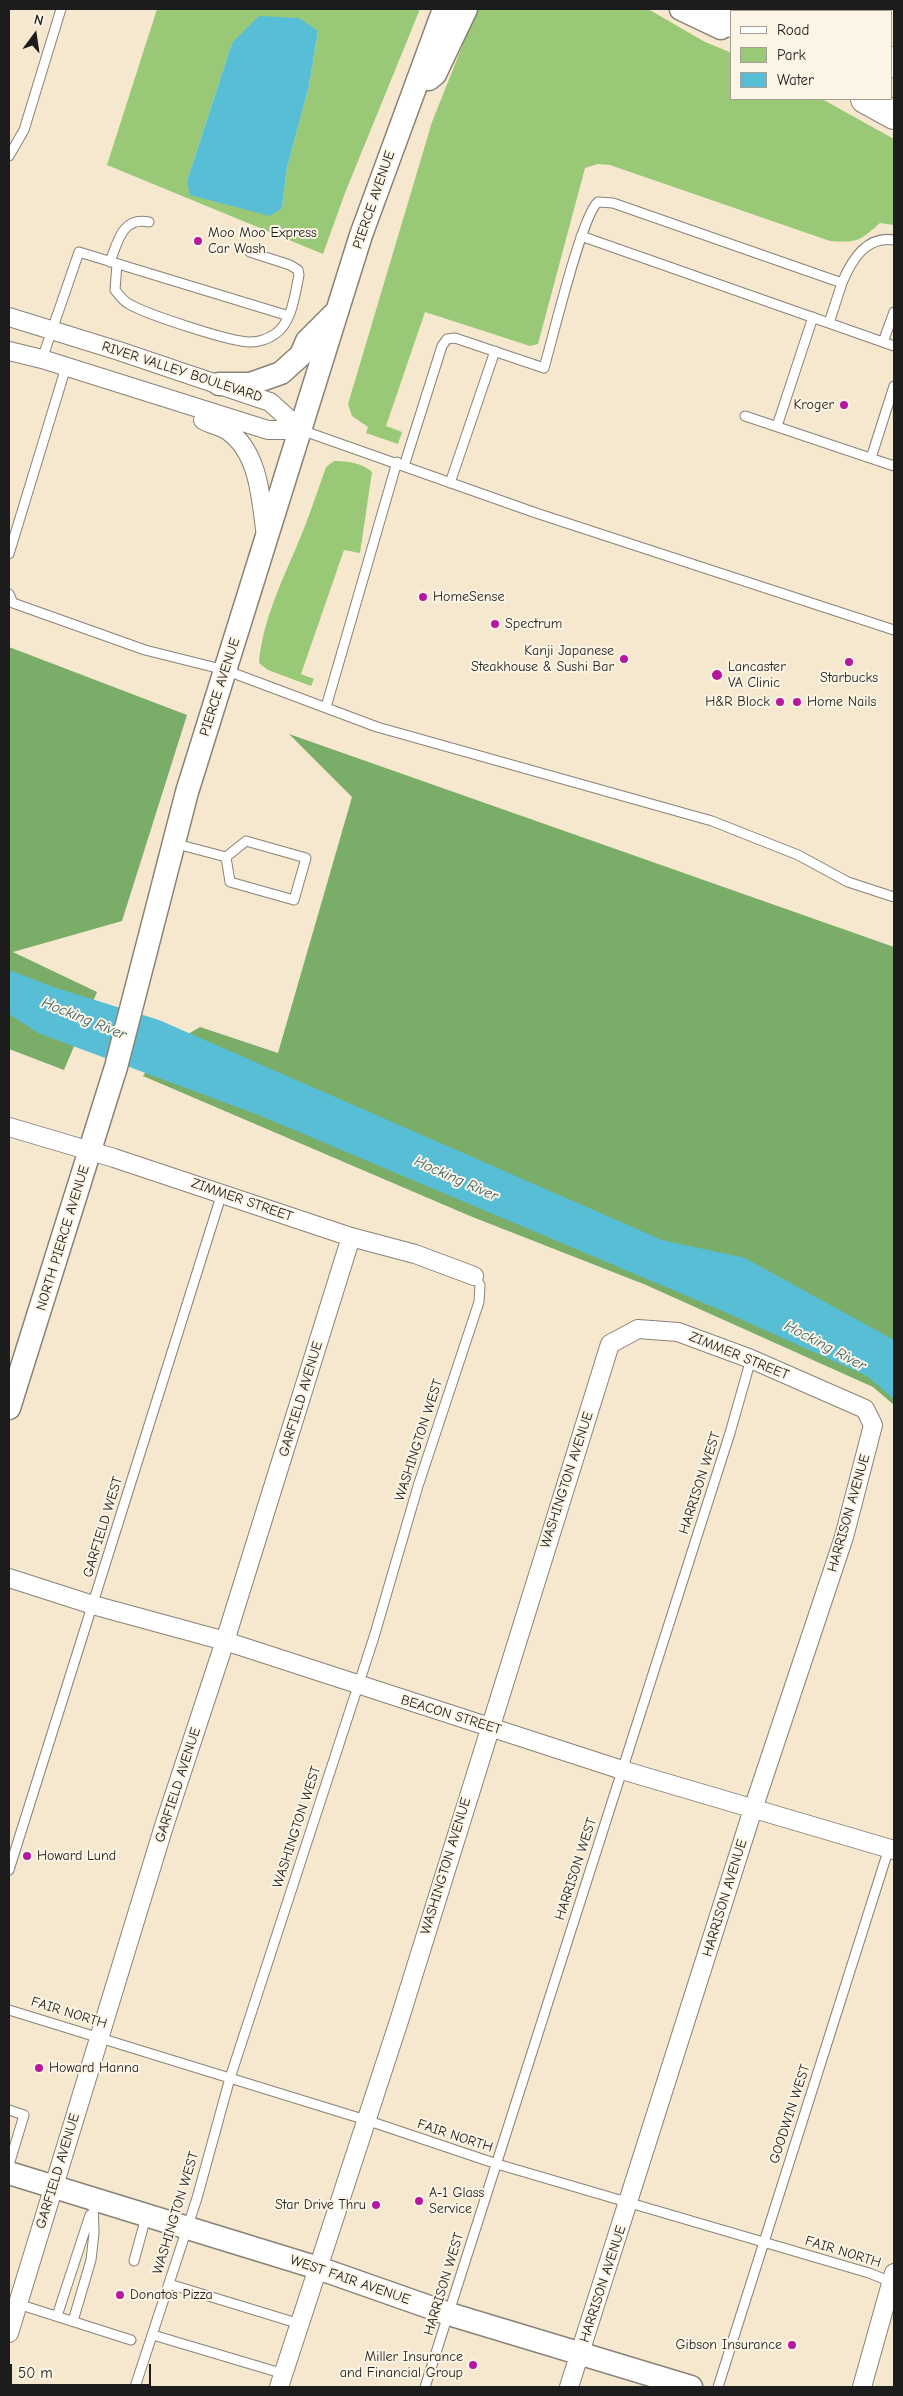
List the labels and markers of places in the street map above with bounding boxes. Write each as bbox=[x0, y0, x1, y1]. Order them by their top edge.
place label: Moo Moo Express Car Wash bbox=[208, 225, 317, 258]
marker: Moo Moo Express Car Wash bbox=[192, 235, 204, 247]
place label: Kroger bbox=[793, 397, 834, 413]
marker: Kroger bbox=[838, 399, 850, 411]
place label: HomeSense bbox=[433, 589, 504, 605]
marker: HomeSense bbox=[417, 591, 429, 603]
place label: Spectrum bbox=[505, 616, 562, 632]
marker: Spectrum bbox=[489, 618, 501, 630]
place label: Kanji Japanese Steakhouse & Sushi Bar bbox=[471, 643, 614, 676]
marker: Kanji Japanese Steakhouse & Sushi Bar bbox=[618, 653, 630, 665]
marker: Starbucks bbox=[843, 656, 855, 668]
place label: Lancaster VA Clinic bbox=[728, 659, 786, 692]
marker: Lancaster VA Clinic bbox=[710, 668, 724, 682]
place label: Starbucks bbox=[820, 670, 878, 686]
place label: H&R Block bbox=[705, 694, 770, 710]
place label: Home Nails bbox=[807, 694, 876, 710]
marker: H&R Block bbox=[774, 696, 786, 708]
marker: Home Nails bbox=[791, 696, 803, 708]
place label: Howard Lund bbox=[37, 1848, 116, 1864]
marker: Howard Lund bbox=[21, 1850, 33, 1862]
place label: Howard Hanna bbox=[49, 2060, 139, 2076]
marker: Howard Hanna bbox=[33, 2062, 45, 2074]
place label: A-1 Glass Service bbox=[429, 2185, 484, 2218]
marker: A-1 Glass Service bbox=[413, 2195, 425, 2207]
place label: Star Drive Thru bbox=[275, 2197, 366, 2213]
marker: Star Drive Thru bbox=[370, 2199, 382, 2211]
place label: Donatos Pizza bbox=[130, 2287, 213, 2303]
marker: Donatos Pizza bbox=[114, 2289, 126, 2301]
place label: Gibson Insurance bbox=[676, 2337, 782, 2353]
marker: Gibson Insurance bbox=[786, 2339, 798, 2351]
place label: Miller Insurance and Financial Group bbox=[340, 2349, 463, 2382]
marker: Miller Insurance and Financial Group bbox=[467, 2359, 479, 2371]

